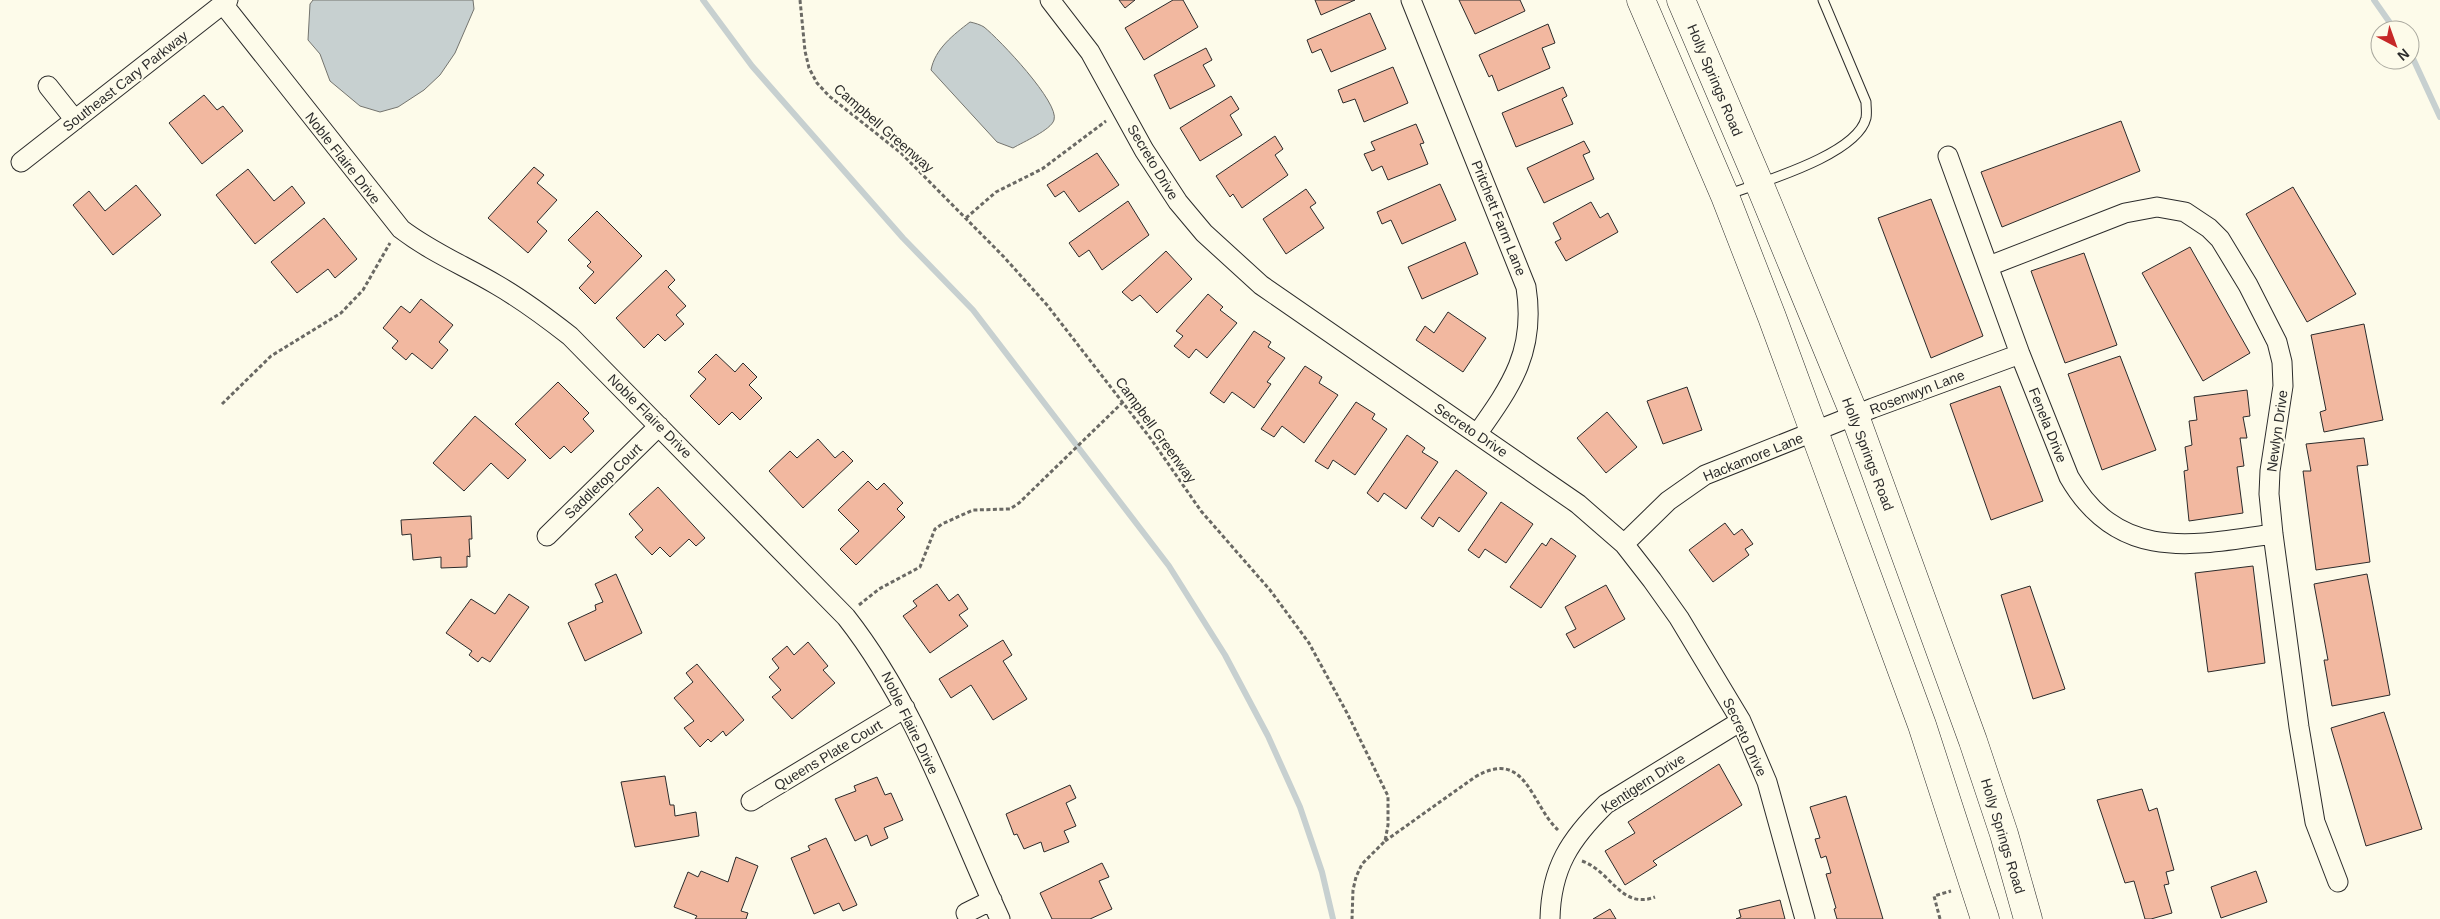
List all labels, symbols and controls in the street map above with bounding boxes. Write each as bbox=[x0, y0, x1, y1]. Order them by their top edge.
north arrow bbox=[2370, 20, 2420, 70]
street label: Holly Springs Road bbox=[1684, 22, 1746, 138]
street label: Southeast Cary Parkway bbox=[59, 27, 191, 135]
text: N bbox=[2394, 45, 2413, 64]
street label: Campbell Greenway bbox=[831, 80, 937, 176]
street label: Noble Flaire Drive bbox=[302, 109, 384, 207]
street label: Secreto Drive bbox=[1124, 122, 1182, 203]
street label: Pritchett Farm Lane bbox=[1469, 158, 1530, 278]
street label: Rosenwyn Lane bbox=[1867, 366, 1967, 417]
street label: Noble Flaire Drive bbox=[605, 371, 695, 461]
street label: Campbell Greenway bbox=[1112, 374, 1200, 486]
street label: Fenela Drive bbox=[2026, 385, 2070, 465]
street label: Newlyn Drive bbox=[2263, 389, 2291, 473]
street label: Holly Springs Road bbox=[1839, 395, 1897, 513]
street label: Secreto Drive bbox=[1431, 400, 1511, 460]
street label: Hackamore Lane bbox=[1701, 430, 1806, 484]
street label: Saddletop Court bbox=[561, 440, 645, 522]
street label: Noble Flaire Drive bbox=[878, 669, 942, 777]
street label: Secreto Drive bbox=[1720, 695, 1770, 779]
street label: Queens Plate Court bbox=[771, 716, 885, 794]
street label: Kentigern Drive bbox=[1598, 750, 1688, 816]
street label: Holly Springs Road bbox=[1978, 776, 2028, 896]

